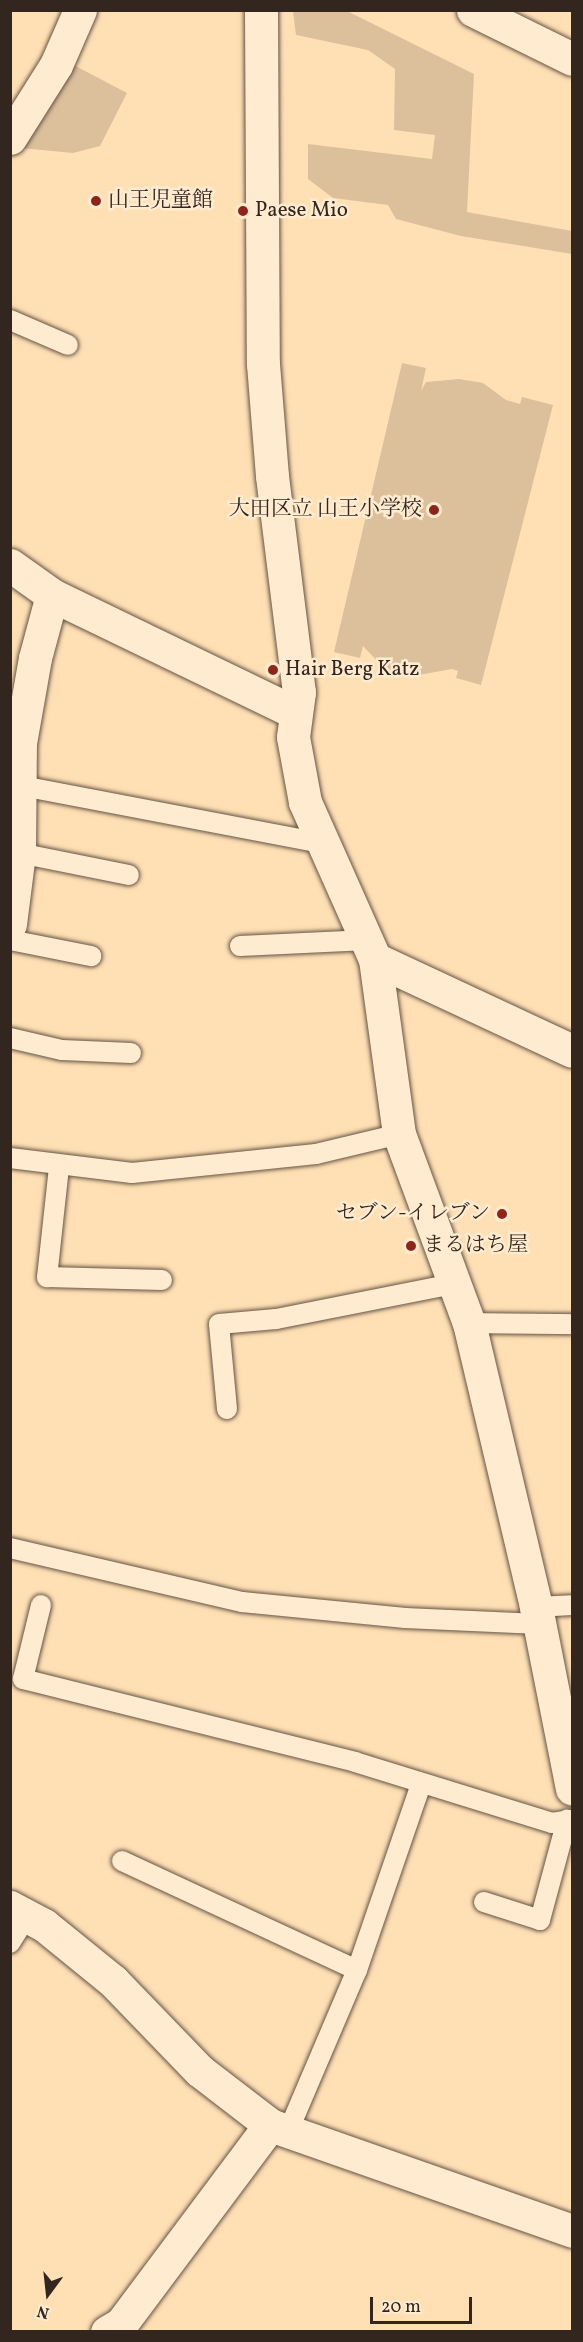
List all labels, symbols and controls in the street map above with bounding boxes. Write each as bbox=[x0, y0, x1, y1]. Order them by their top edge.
place label: 山王児童館 bbox=[108, 188, 213, 214]
marker: 山王児童館 bbox=[89, 194, 103, 208]
place label: Paese Mio bbox=[255, 198, 348, 224]
marker: Paese Mio bbox=[236, 204, 250, 218]
place label: 大田区立 山王小学校 bbox=[229, 497, 422, 523]
marker: 大田区立 山王小学校 bbox=[427, 503, 441, 517]
place label: Hair Berg Katz bbox=[285, 657, 420, 683]
marker: Hair Berg Katz bbox=[266, 663, 280, 677]
place label: セブン-イレブン bbox=[334, 1201, 490, 1227]
marker: セブン-イレブン bbox=[495, 1207, 509, 1221]
place label: まるはち屋 bbox=[423, 1233, 528, 1259]
marker: まるはち屋 bbox=[404, 1239, 418, 1253]
north arrow bbox=[18, 2264, 78, 2324]
scale bar bbox=[373, 2285, 475, 2323]
text: 20 m bbox=[381, 2295, 421, 2320]
text: N bbox=[35, 2299, 52, 2324]

